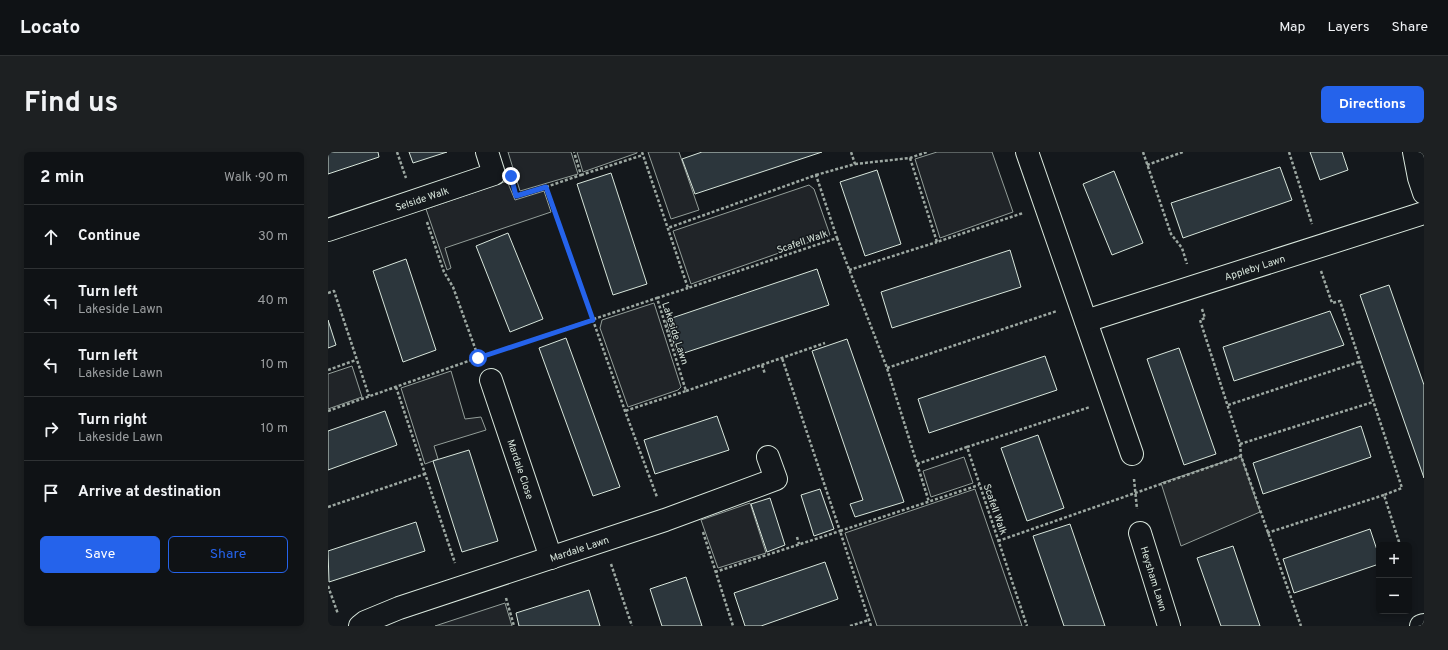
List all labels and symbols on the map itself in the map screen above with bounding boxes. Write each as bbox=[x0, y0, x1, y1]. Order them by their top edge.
route end bbox=[502, 167, 520, 185]
street label: Selside Walk bbox=[394, 185, 451, 215]
street label: Scafell Walk bbox=[775, 228, 830, 257]
street label: Appleby Lawn bbox=[1223, 253, 1287, 284]
street label: Lakeside Lawn bbox=[658, 300, 691, 367]
route start bbox=[469, 349, 487, 367]
street label: Mardale Close bbox=[503, 438, 536, 501]
street label: Scafell Walk bbox=[980, 482, 1009, 537]
street label: Mardale Lawn bbox=[548, 534, 611, 566]
street label: Heysham Lawn bbox=[1137, 545, 1169, 613]

